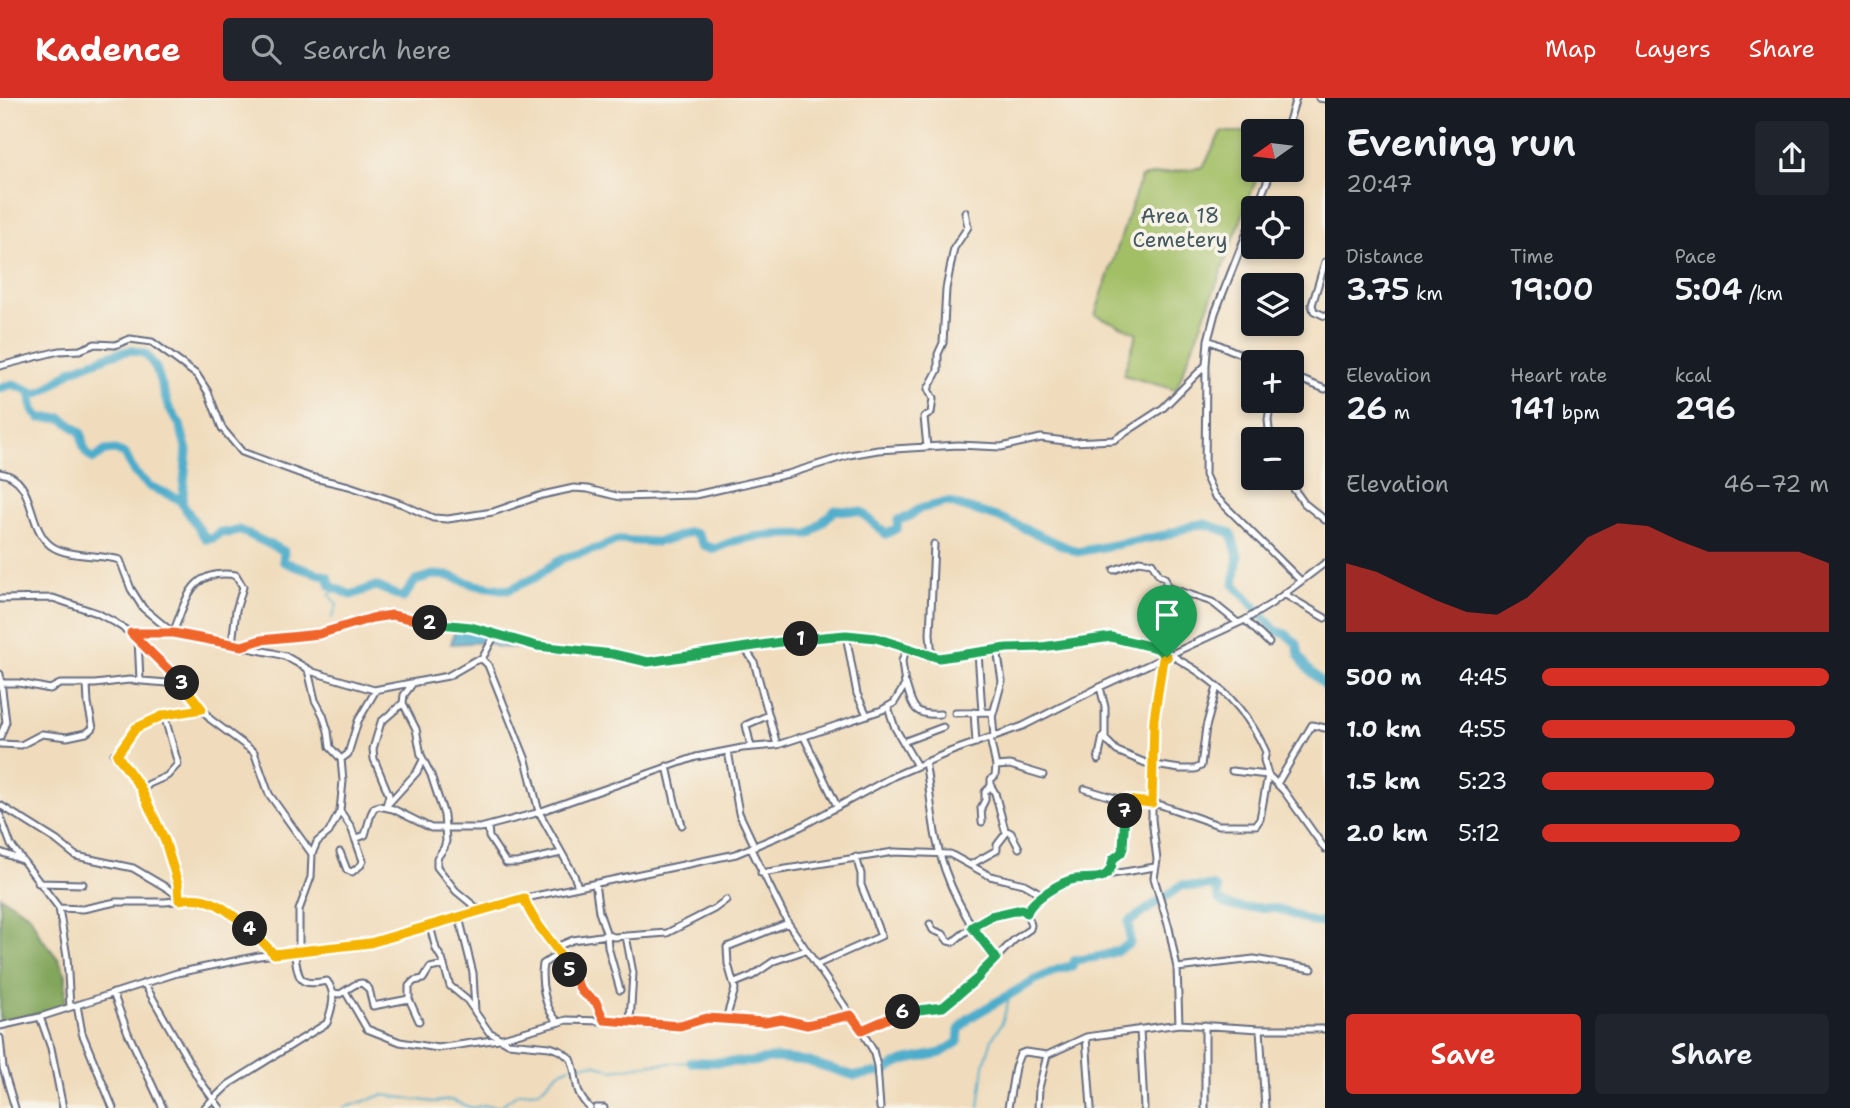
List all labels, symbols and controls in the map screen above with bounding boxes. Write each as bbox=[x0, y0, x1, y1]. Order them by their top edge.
search box bbox=[223, 18, 713, 81]
text: Kadence bbox=[35, 27, 181, 72]
icon: search bbox=[247, 30, 285, 68]
text: Search here bbox=[303, 32, 451, 67]
text: Map bbox=[1545, 33, 1596, 65]
text: Layers bbox=[1634, 33, 1711, 65]
text: Share bbox=[1749, 33, 1815, 65]
text: Evening run bbox=[1346, 117, 1576, 168]
north arrow bbox=[1241, 119, 1304, 182]
map controls bbox=[1241, 119, 1304, 490]
button: share bbox=[1755, 121, 1829, 195]
text: 20:47 bbox=[1346, 169, 1413, 199]
button: locate bbox=[1241, 196, 1304, 259]
park label: Area 18 Cemetery bbox=[1132, 202, 1228, 254]
text: Distance bbox=[1346, 244, 1424, 269]
text: Time bbox=[1510, 244, 1554, 269]
text: Pace bbox=[1675, 244, 1716, 269]
text: 3.75 bbox=[1346, 269, 1410, 310]
text: 19:00 bbox=[1510, 269, 1594, 310]
text: 5:04 bbox=[1675, 269, 1742, 310]
button: layers bbox=[1241, 273, 1304, 336]
text: km bbox=[1410, 281, 1443, 306]
text: /km bbox=[1742, 281, 1783, 306]
button: + bbox=[1241, 350, 1304, 413]
text: Elevation bbox=[1346, 363, 1431, 388]
text: Heart rate bbox=[1510, 363, 1607, 388]
text: kcal bbox=[1675, 363, 1712, 388]
text: 26 bbox=[1346, 388, 1387, 429]
text: 141 bbox=[1510, 388, 1555, 429]
text: 296 bbox=[1675, 388, 1736, 429]
text: m bbox=[1387, 400, 1410, 425]
text: bpm bbox=[1555, 400, 1600, 425]
button: − bbox=[1241, 427, 1304, 490]
text: Elevation bbox=[1346, 469, 1449, 499]
text: 46–72 m bbox=[1723, 469, 1829, 499]
pin bbox=[1137, 585, 1197, 657]
icon: arrive bbox=[1148, 596, 1186, 634]
pin: 2 bbox=[412, 606, 448, 640]
text: 2 bbox=[423, 610, 436, 635]
pin: 1 bbox=[784, 622, 818, 656]
text: 1 bbox=[796, 626, 805, 651]
text: 500 m bbox=[1346, 662, 1421, 692]
text: 4:45 bbox=[1458, 662, 1508, 692]
pin: 3 bbox=[164, 666, 200, 700]
text: 3 bbox=[175, 670, 188, 695]
text: 1.0 km bbox=[1346, 714, 1421, 744]
text: 4:55 bbox=[1458, 714, 1506, 744]
text: 1.5 km bbox=[1346, 766, 1420, 796]
text: 5:23 bbox=[1458, 766, 1507, 796]
pin: 7 bbox=[1108, 794, 1142, 828]
text: 7 bbox=[1118, 798, 1131, 823]
text: 2.0 km bbox=[1346, 818, 1428, 848]
text: 5:12 bbox=[1458, 818, 1500, 848]
pin: 4 bbox=[232, 912, 268, 946]
text: 4 bbox=[243, 916, 256, 941]
pin: 5 bbox=[552, 952, 588, 988]
text: 5 bbox=[564, 957, 575, 982]
pin: 6 bbox=[886, 995, 920, 1030]
text: 6 bbox=[896, 999, 909, 1024]
button: Save bbox=[1346, 1014, 1581, 1094]
button: Share bbox=[1595, 1014, 1829, 1094]

